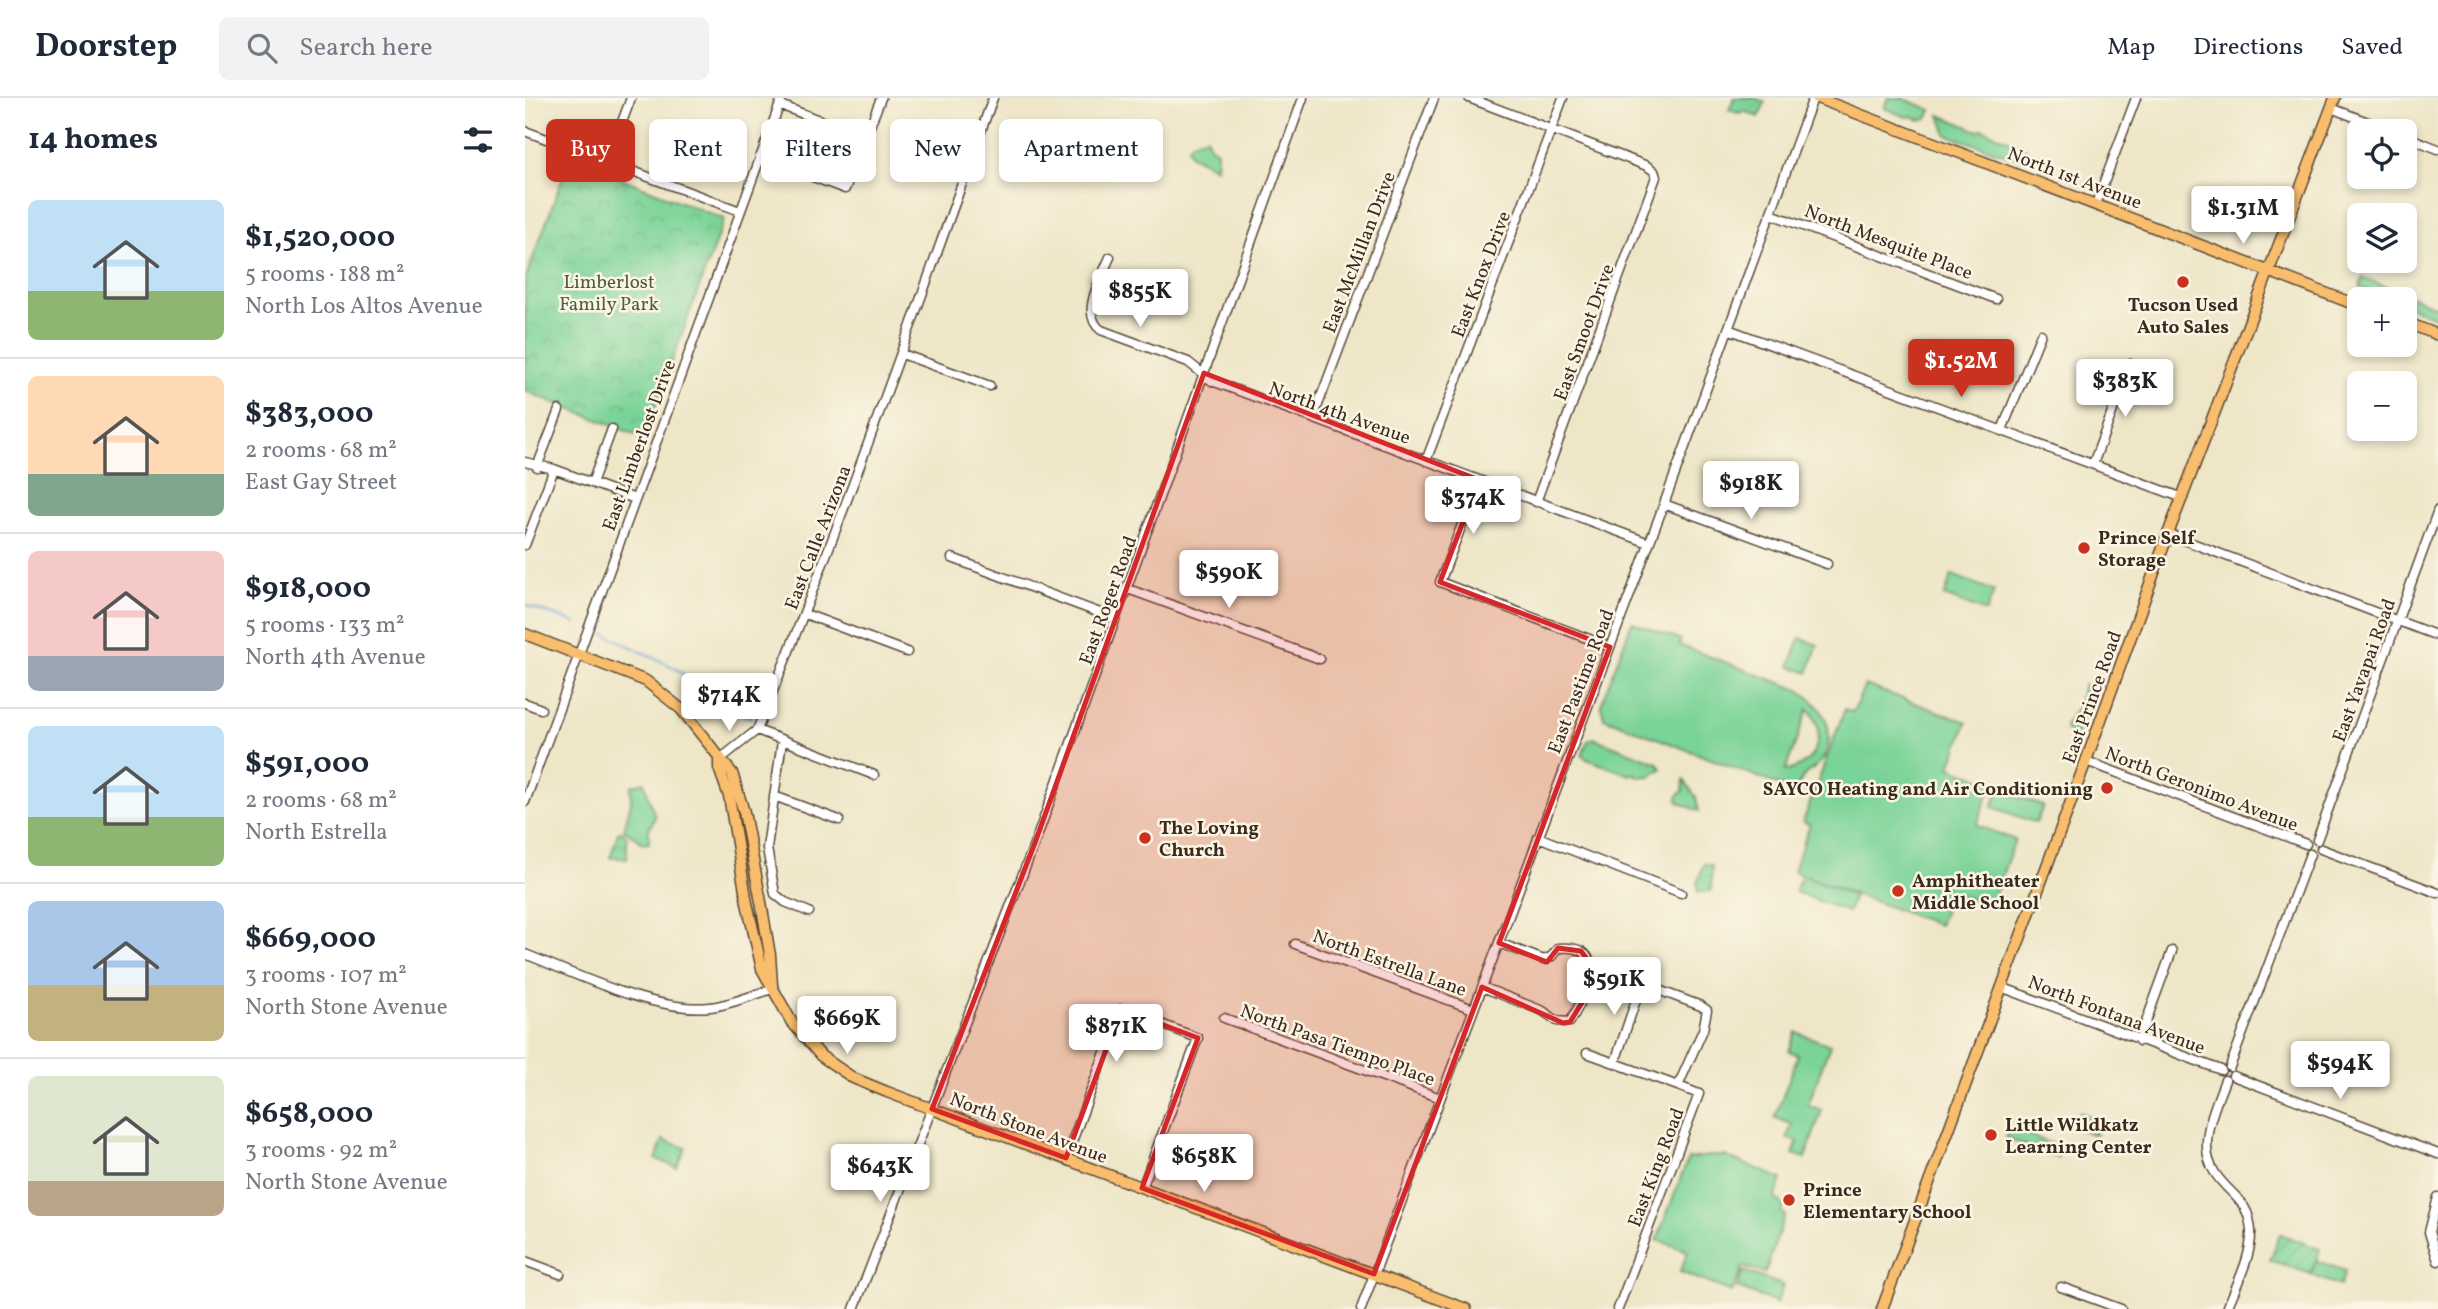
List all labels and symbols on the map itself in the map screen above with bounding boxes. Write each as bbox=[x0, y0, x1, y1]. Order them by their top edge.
street label: North 1st Avenue bbox=[2003, 141, 2145, 216]
street label: East McMillan Drive bbox=[1317, 168, 1403, 337]
pin: $1.31M bbox=[2186, 186, 2300, 246]
street label: North Mesquite Place bbox=[1800, 199, 1976, 287]
street label: East Knox Drive bbox=[1446, 208, 1518, 342]
street label: East Smoot Drive bbox=[1548, 261, 1622, 405]
park label: Limberlost Family Park bbox=[559, 270, 659, 318]
pin: $855K bbox=[1091, 270, 1189, 329]
marker: Tucson Used Auto Sales bbox=[2175, 274, 2191, 290]
place label: Tucson Used Auto Sales bbox=[2128, 293, 2239, 341]
pin: $1.52M bbox=[1904, 340, 2018, 399]
street label: East Limberlost Drive bbox=[597, 356, 683, 535]
pin: $383K bbox=[2076, 360, 2174, 419]
street label: North 4th Avenue bbox=[1265, 376, 1414, 452]
street label: East Calle Arizona bbox=[779, 462, 858, 614]
pin: $918K bbox=[1702, 462, 1800, 521]
pin: $374K bbox=[1424, 476, 1522, 536]
place label: Prince Self Storage bbox=[2098, 526, 2196, 574]
street label: East Roger Road bbox=[1073, 533, 1144, 669]
marker: Prince Self Storage bbox=[2076, 540, 2092, 556]
pin: $590K bbox=[1180, 550, 1278, 610]
street label: East Yavapai Road bbox=[2327, 595, 2403, 746]
street label: East Pastime Road bbox=[1542, 606, 1621, 758]
street label: East Prince Road bbox=[2057, 628, 2129, 768]
pin: $714K bbox=[680, 674, 778, 733]
street label: North Geronimo Avenue bbox=[2101, 741, 2302, 839]
place label: SAYCO Heating and Air Conditioning bbox=[1763, 777, 2093, 803]
marker: SAYCO Heating and Air Conditioning bbox=[2099, 780, 2115, 796]
place label: The Loving Church bbox=[1159, 816, 1259, 864]
marker: The Loving Church bbox=[1137, 830, 1153, 846]
place label: Amphitheater Middle School bbox=[1912, 869, 2040, 917]
marker: Amphitheater Middle School bbox=[1890, 883, 1906, 899]
street label: North Estrella Lane bbox=[1309, 924, 1470, 1004]
pin: $591K bbox=[1565, 958, 1663, 1017]
street label: North Fontana Avenue bbox=[2024, 970, 2209, 1062]
pin: $669K bbox=[798, 996, 896, 1056]
street label: North Pasa Tiempo Place bbox=[1236, 999, 1438, 1093]
pin: $871K bbox=[1067, 1004, 1165, 1064]
pin: $594K bbox=[2291, 1042, 2389, 1101]
street label: North Stone Avenue bbox=[946, 1087, 1111, 1171]
street label: East King Road bbox=[1622, 1104, 1692, 1231]
place label: Little Wildkatz Learning Center bbox=[2005, 1113, 2152, 1161]
marker: Little Wildkatz Learning Center bbox=[1983, 1127, 1999, 1143]
pin: $658K bbox=[1155, 1134, 1253, 1194]
pin: $643K bbox=[831, 1144, 929, 1204]
place label: Prince Elementary School bbox=[1803, 1178, 1971, 1226]
marker: Prince Elementary School bbox=[1781, 1192, 1797, 1208]

